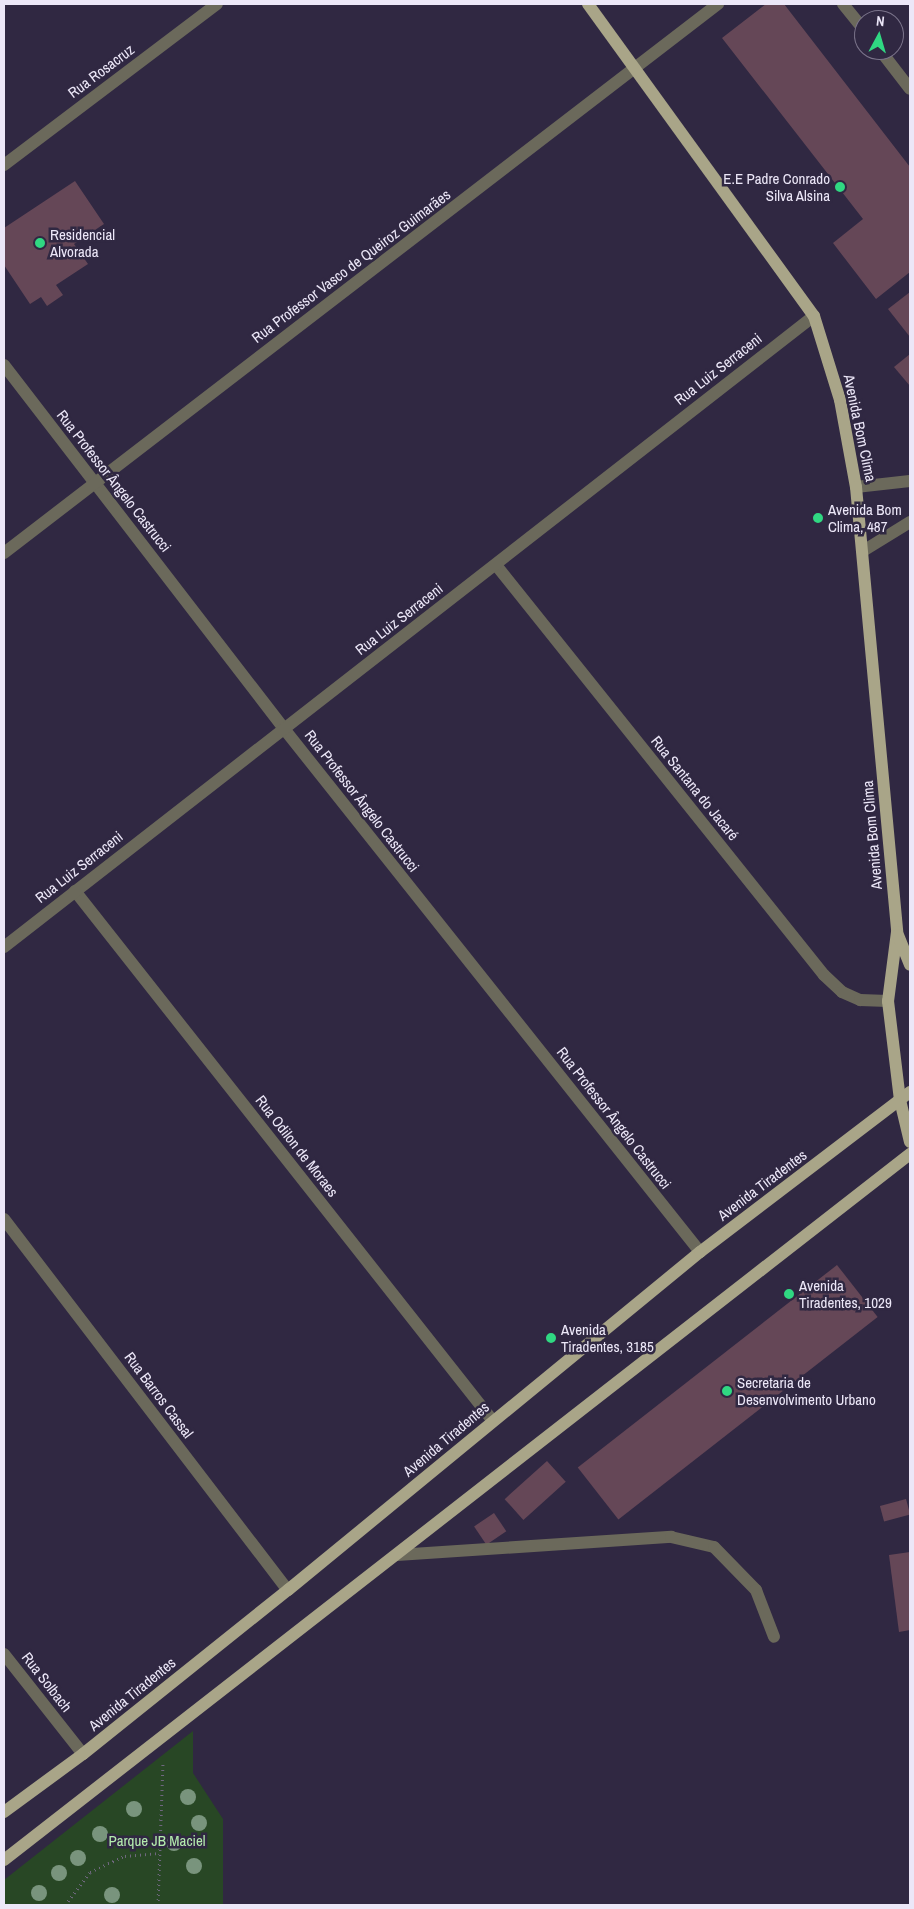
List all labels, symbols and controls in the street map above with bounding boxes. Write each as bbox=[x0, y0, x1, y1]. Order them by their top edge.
north arrow bbox=[854, 10, 904, 60]
text: N bbox=[875, 12, 886, 30]
street label: Rua Rosacruz bbox=[64, 40, 138, 102]
place label: E.E Padre Conrado Silva Alsina bbox=[723, 169, 830, 204]
marker: E.E Padre Conrado Silva Alsina bbox=[834, 181, 846, 193]
street label: Rua Professor Vasco de Queiroz Guimarães bbox=[248, 185, 454, 347]
place label: Residencial Alvorada bbox=[50, 225, 115, 260]
marker: Residencial Alvorada bbox=[34, 237, 46, 249]
street label: Rua Luiz Serraceni bbox=[671, 329, 765, 409]
street label: Avenida Bom Clima bbox=[840, 373, 880, 483]
street label: Rua Professor Ângelo Castrucci bbox=[53, 406, 175, 556]
place label: Avenida Bom Clima, 487 bbox=[828, 500, 902, 535]
marker: Avenida Bom Clima, 487 bbox=[812, 512, 824, 524]
street label: Rua Luiz Serraceni bbox=[352, 579, 446, 659]
street label: Rua Professor Ângelo Castrucci bbox=[301, 726, 423, 876]
street label: Rua Santana do Jacaré bbox=[647, 732, 743, 844]
street label: Avenida Bom Clima bbox=[858, 780, 886, 890]
street label: Rua Luiz Serraceni bbox=[32, 827, 126, 907]
street label: Rua Professor Ângelo Castrucci bbox=[553, 1043, 675, 1193]
street label: Rua Odilon de Moraes bbox=[252, 1092, 342, 1200]
street label: Avenida Tiradentes bbox=[714, 1146, 810, 1224]
place label: Avenida Tiradentes, 1029 bbox=[799, 1276, 892, 1311]
marker: Avenida Tiradentes, 1029 bbox=[783, 1288, 795, 1300]
place label: Avenida Tiradentes, 3185 bbox=[561, 1320, 654, 1355]
marker: Avenida Tiradentes, 3185 bbox=[545, 1332, 557, 1344]
street label: Rua Barros Cassal bbox=[121, 1348, 197, 1442]
place label: Secretaria de Desenvolvimento Urbano bbox=[737, 1373, 876, 1408]
marker: Secretaria de Desenvolvimento Urbano bbox=[721, 1385, 733, 1397]
street label: Avenida Tiradentes bbox=[399, 1398, 493, 1480]
street label: Rua Solbach bbox=[18, 1649, 76, 1715]
street label: Avenida Tiradentes bbox=[85, 1653, 179, 1735]
park label: Parque JB Maciel bbox=[108, 1832, 206, 1850]

